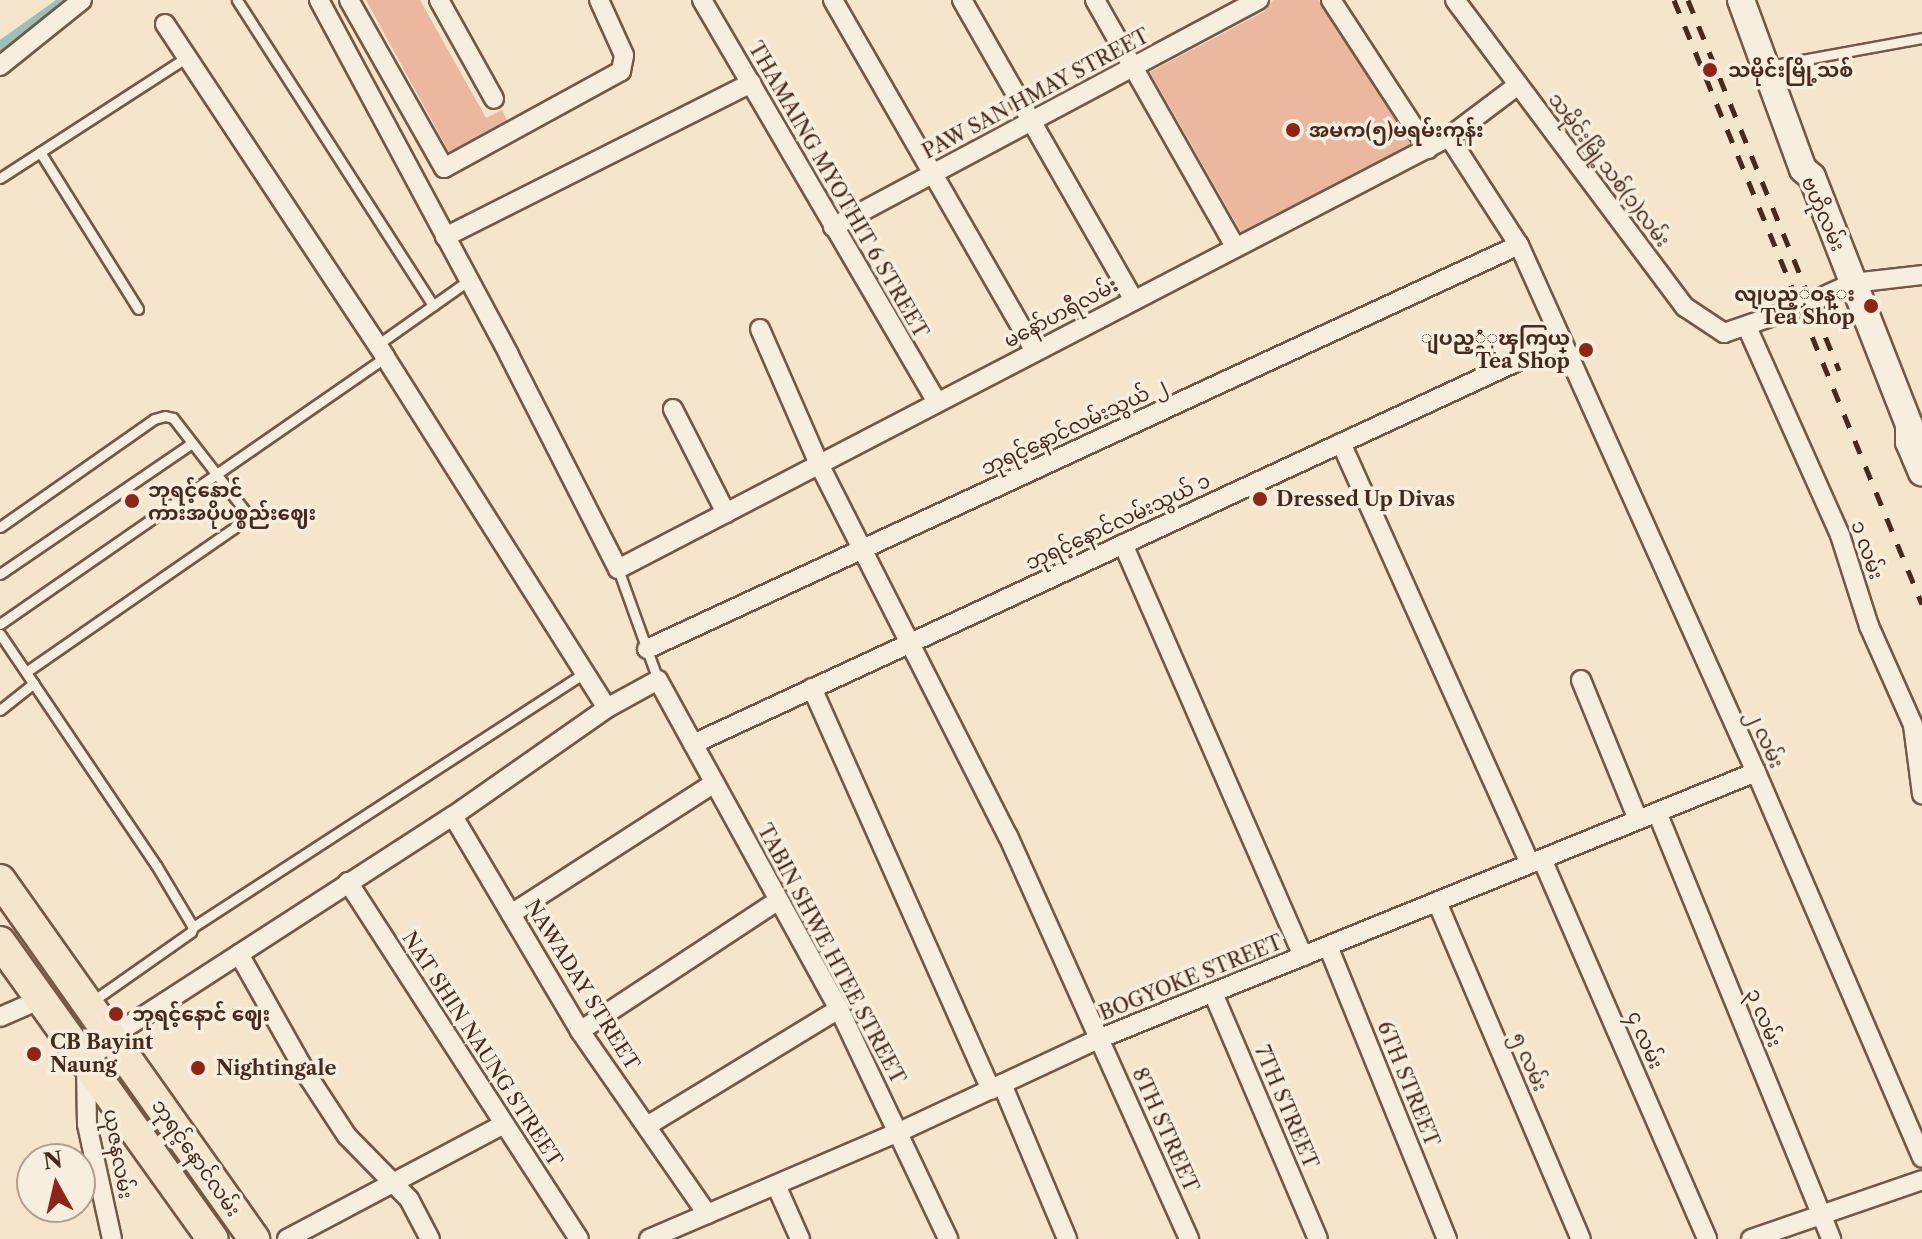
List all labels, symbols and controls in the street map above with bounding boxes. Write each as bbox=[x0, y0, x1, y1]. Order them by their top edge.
street label: PAW SAN HMAY STREET bbox=[918, 24, 1154, 164]
street label: THAMAING MYOTHIT 6 STREET bbox=[743, 37, 933, 343]
place label: သမိုင်းမြို့သစ် bbox=[1728, 58, 1853, 82]
marker: သမိုင်းမြို့သစ် bbox=[1699, 59, 1721, 81]
street label: သမိုင်းမြို့သစ်(၁)လမ်း bbox=[1543, 88, 1675, 252]
place label: အမက(၅)မရမ်းကုန်း bbox=[1309, 118, 1484, 142]
marker: အမက(၅)မရမ်းကုန်း bbox=[1284, 121, 1302, 139]
street label: ဗဟိုလမ်း bbox=[1796, 173, 1850, 255]
street label: မနော်ဟရီလမ်း bbox=[1000, 273, 1122, 353]
place label: လျပည့္ဝန္း Tea Shop bbox=[1734, 282, 1855, 329]
marker: လျပည့္ဝန္း Tea Shop bbox=[1862, 297, 1880, 315]
place label: ျပည့္စံုၾကြယ္ Tea Shop bbox=[1421, 326, 1570, 373]
marker: ျပည့္စံုၾကြယ္ Tea Shop bbox=[1577, 341, 1595, 359]
street label: ဘုရင့်နောင်လမ်းသွယ် ၂ bbox=[977, 373, 1171, 481]
street label: ဘုရင့်နောင်လမ်းသွယ် ၁ bbox=[1022, 469, 1214, 575]
place label: ဘုရင့်နောင် ကားအပိုပစ္စည်းဈေး bbox=[148, 478, 316, 525]
place label: Dressed Up Divas bbox=[1276, 487, 1455, 511]
marker: Dressed Up Divas bbox=[1251, 490, 1269, 508]
marker: ဘုရင့်နောင် ကားအပိုပစ္စည်းဈေး bbox=[123, 492, 141, 510]
street label: ၁ လမ်း bbox=[1846, 517, 1888, 583]
street label: ၂ လမ်း bbox=[1741, 706, 1789, 772]
street label: TABIN SHWE HTEE STREET bbox=[752, 820, 910, 1088]
street label: NAWADAY STREET bbox=[520, 895, 644, 1075]
street label: NAT SHIN NAUNG STREET bbox=[397, 927, 567, 1171]
street label: BOGYOKE STREET bbox=[1096, 930, 1286, 1026]
street label: ၃ လမ်း bbox=[1742, 985, 1786, 1051]
place label: ဘုရင့်နောင် ဈေး bbox=[132, 1002, 270, 1026]
marker: ဘုရင့်နောင် ဈေး bbox=[107, 1005, 125, 1023]
street label: ၄ လမ်း bbox=[1622, 1007, 1668, 1073]
street label: 6TH STREET bbox=[1372, 1018, 1444, 1150]
street label: ၅ လမ်း bbox=[1506, 1029, 1552, 1095]
place label: CB Bayint Naung bbox=[50, 1030, 153, 1077]
street label: 7TH STREET bbox=[1249, 1042, 1323, 1172]
marker: CB Bayint Naung bbox=[25, 1045, 43, 1063]
place label: Nightingale bbox=[216, 1056, 336, 1080]
marker: Nightingale bbox=[187, 1057, 209, 1079]
street label: 8TH STREET bbox=[1127, 1064, 1203, 1196]
street label: ဘုရင့်နောင်လမ်း bbox=[147, 1095, 245, 1221]
street label: ယုဇနလမ်း bbox=[98, 1107, 138, 1201]
north arrow bbox=[16, 1143, 96, 1223]
text: N bbox=[42, 1146, 64, 1175]

